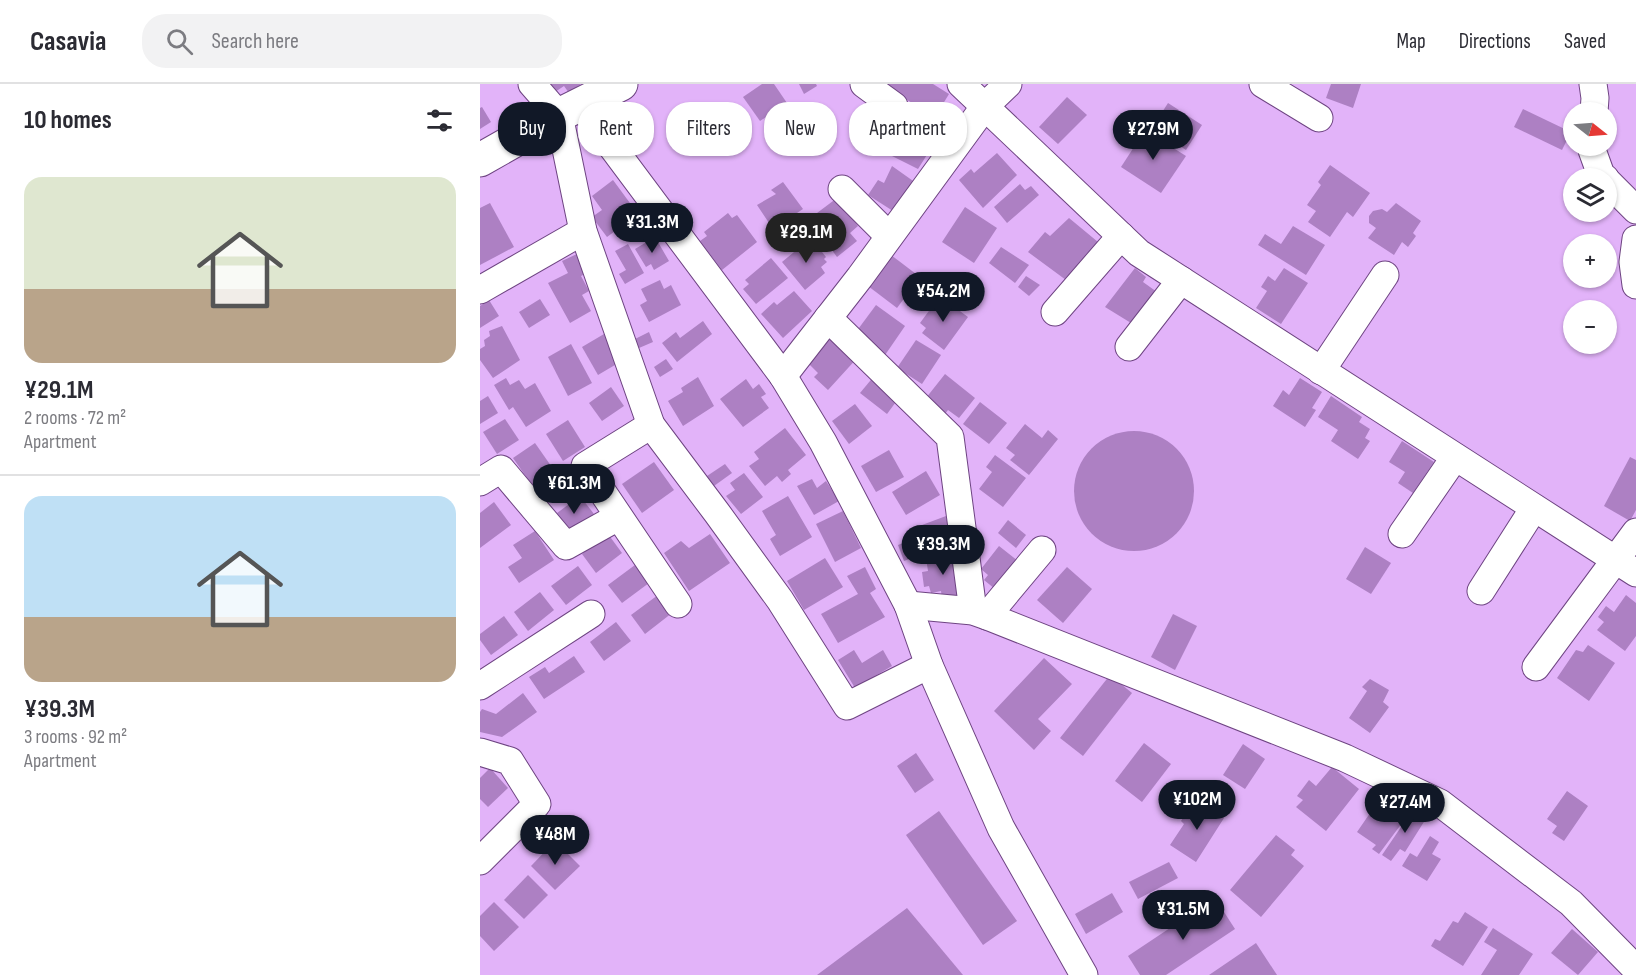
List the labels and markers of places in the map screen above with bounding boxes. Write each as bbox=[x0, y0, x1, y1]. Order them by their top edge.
pin: ¥27.9M bbox=[1104, 110, 1202, 161]
pin: ¥31.3M bbox=[603, 203, 701, 254]
pin: ¥29.1M bbox=[757, 213, 855, 264]
pin: ¥54.2M bbox=[894, 272, 992, 323]
pin: ¥61.3M bbox=[525, 464, 623, 515]
pin: ¥39.3M bbox=[894, 525, 992, 576]
pin: ¥102M bbox=[1155, 780, 1239, 831]
pin: ¥27.4M bbox=[1356, 783, 1454, 834]
pin: ¥48M bbox=[519, 815, 591, 866]
pin: ¥31.5M bbox=[1134, 890, 1232, 941]

